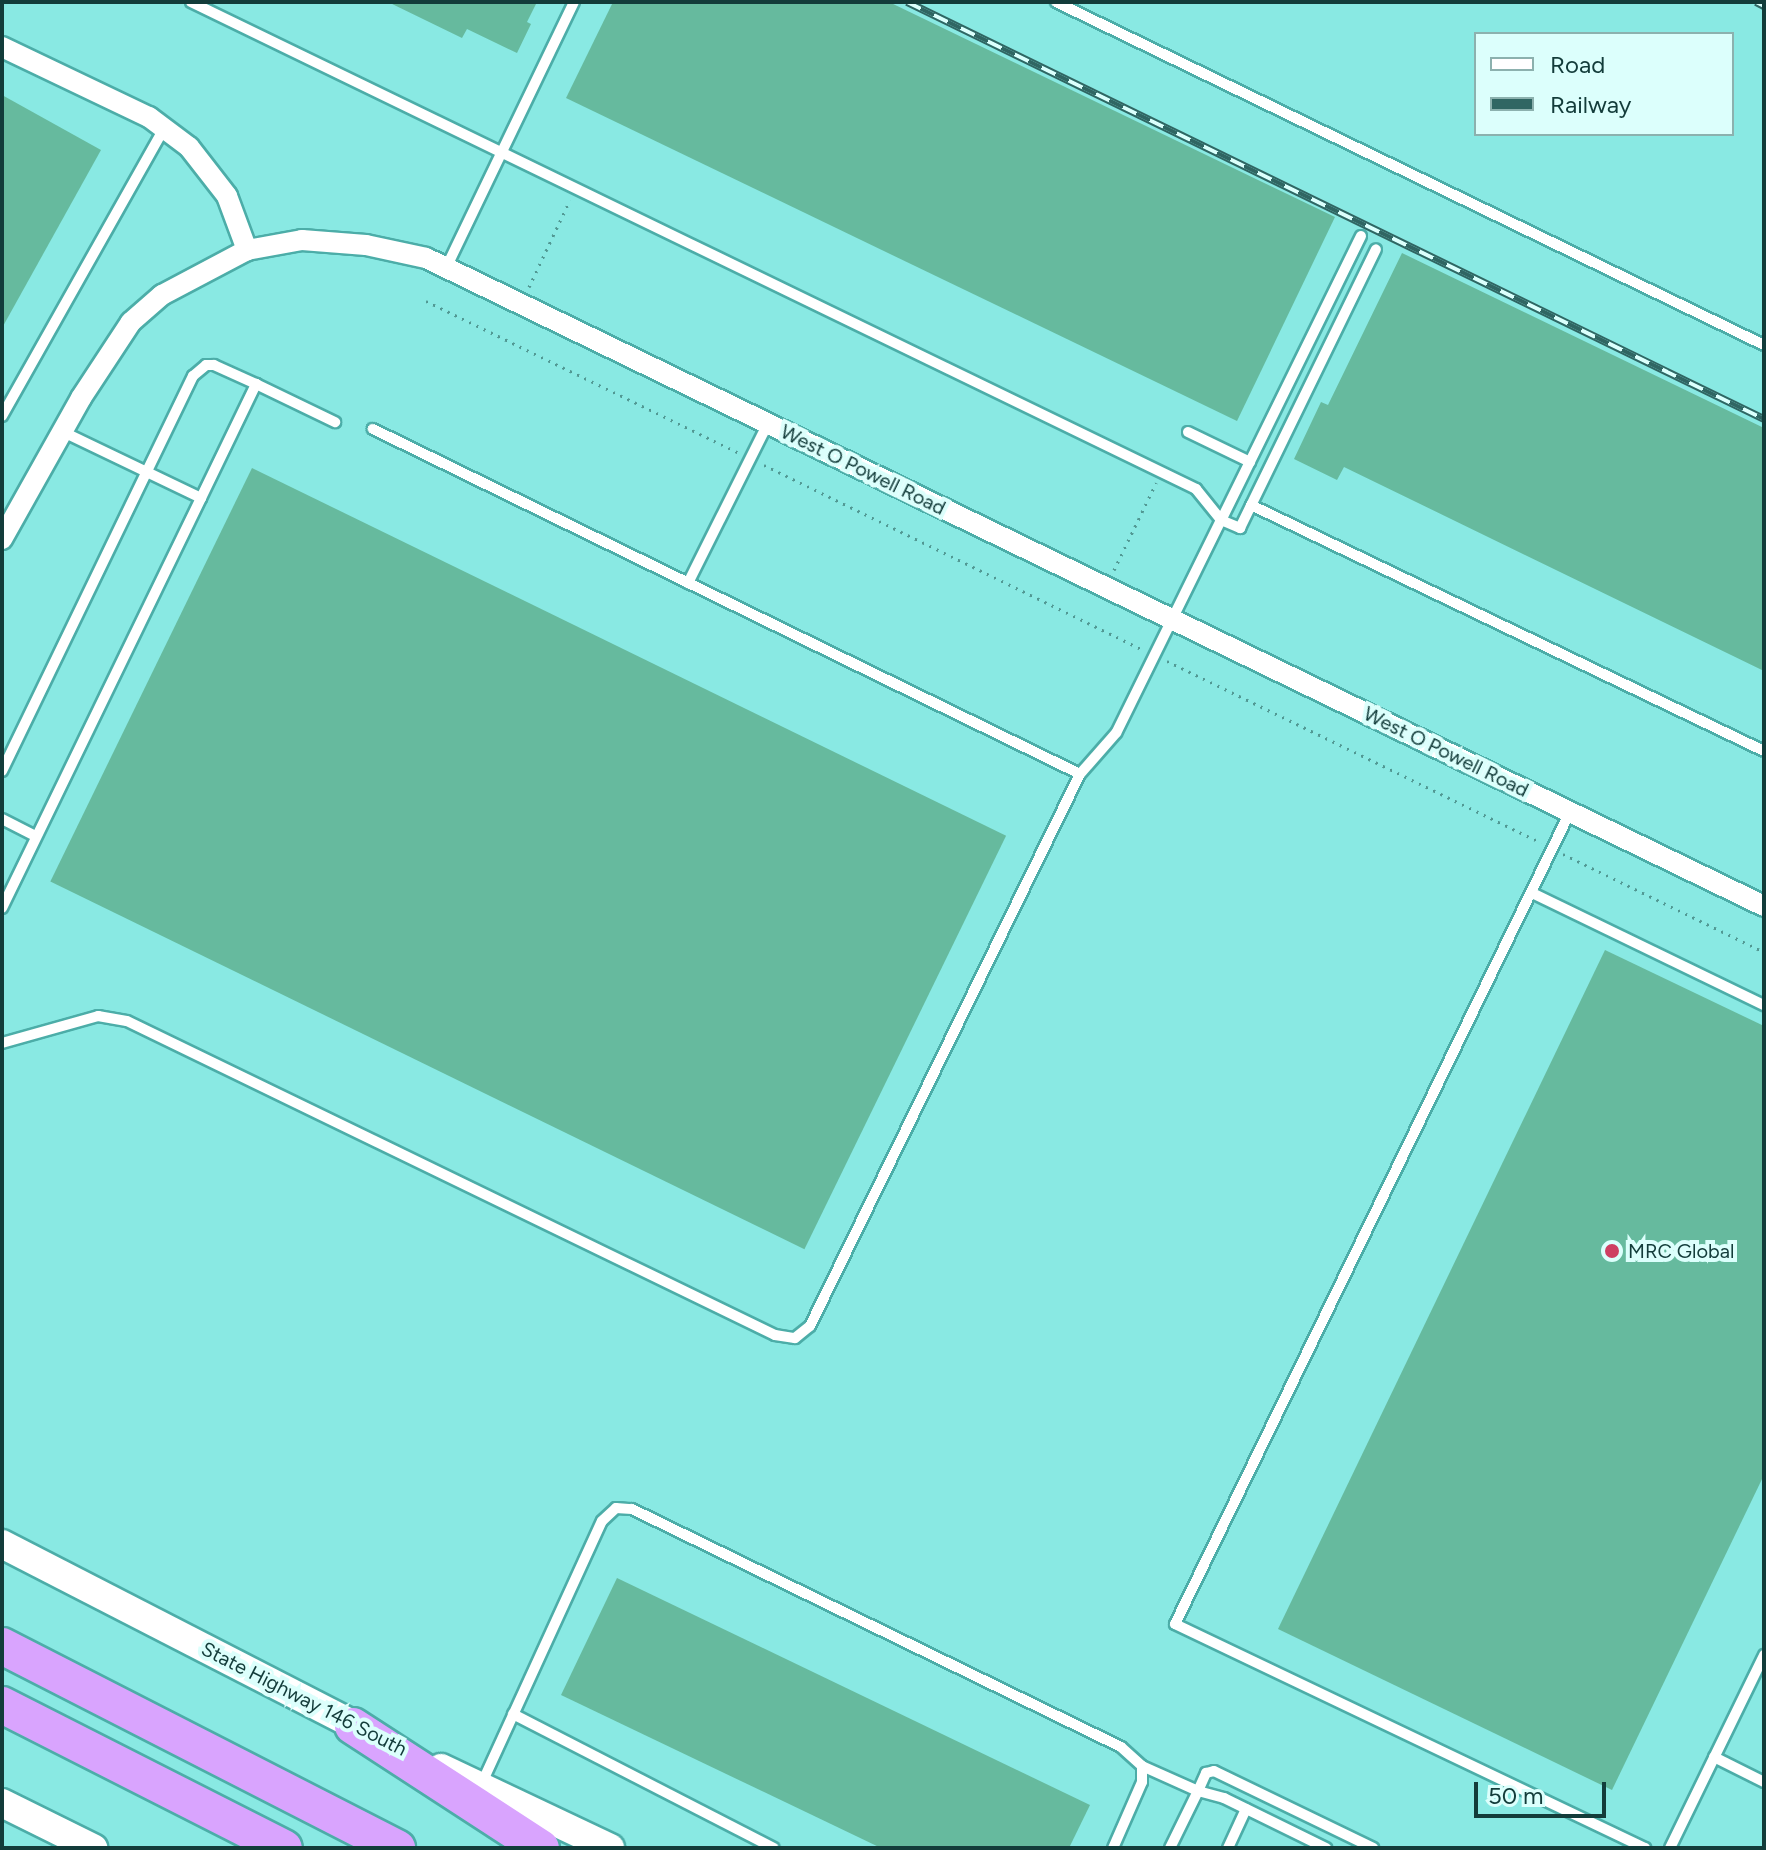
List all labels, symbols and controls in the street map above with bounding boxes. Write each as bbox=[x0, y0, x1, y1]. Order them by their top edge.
legend bbox=[1474, 32, 1734, 136]
text: Road bbox=[1550, 50, 1605, 79]
text: Railway bbox=[1550, 90, 1631, 119]
street label: West O Powell Road bbox=[777, 420, 949, 520]
street label: West O Powell Road bbox=[1360, 702, 1532, 802]
place label: MRC Global bbox=[1628, 1239, 1734, 1263]
marker: MRC Global bbox=[1603, 1242, 1621, 1260]
street label: State Highway 146 South bbox=[197, 1637, 411, 1761]
scale bar bbox=[1478, 1766, 1610, 1816]
text: 50 m bbox=[1488, 1781, 1544, 1810]

